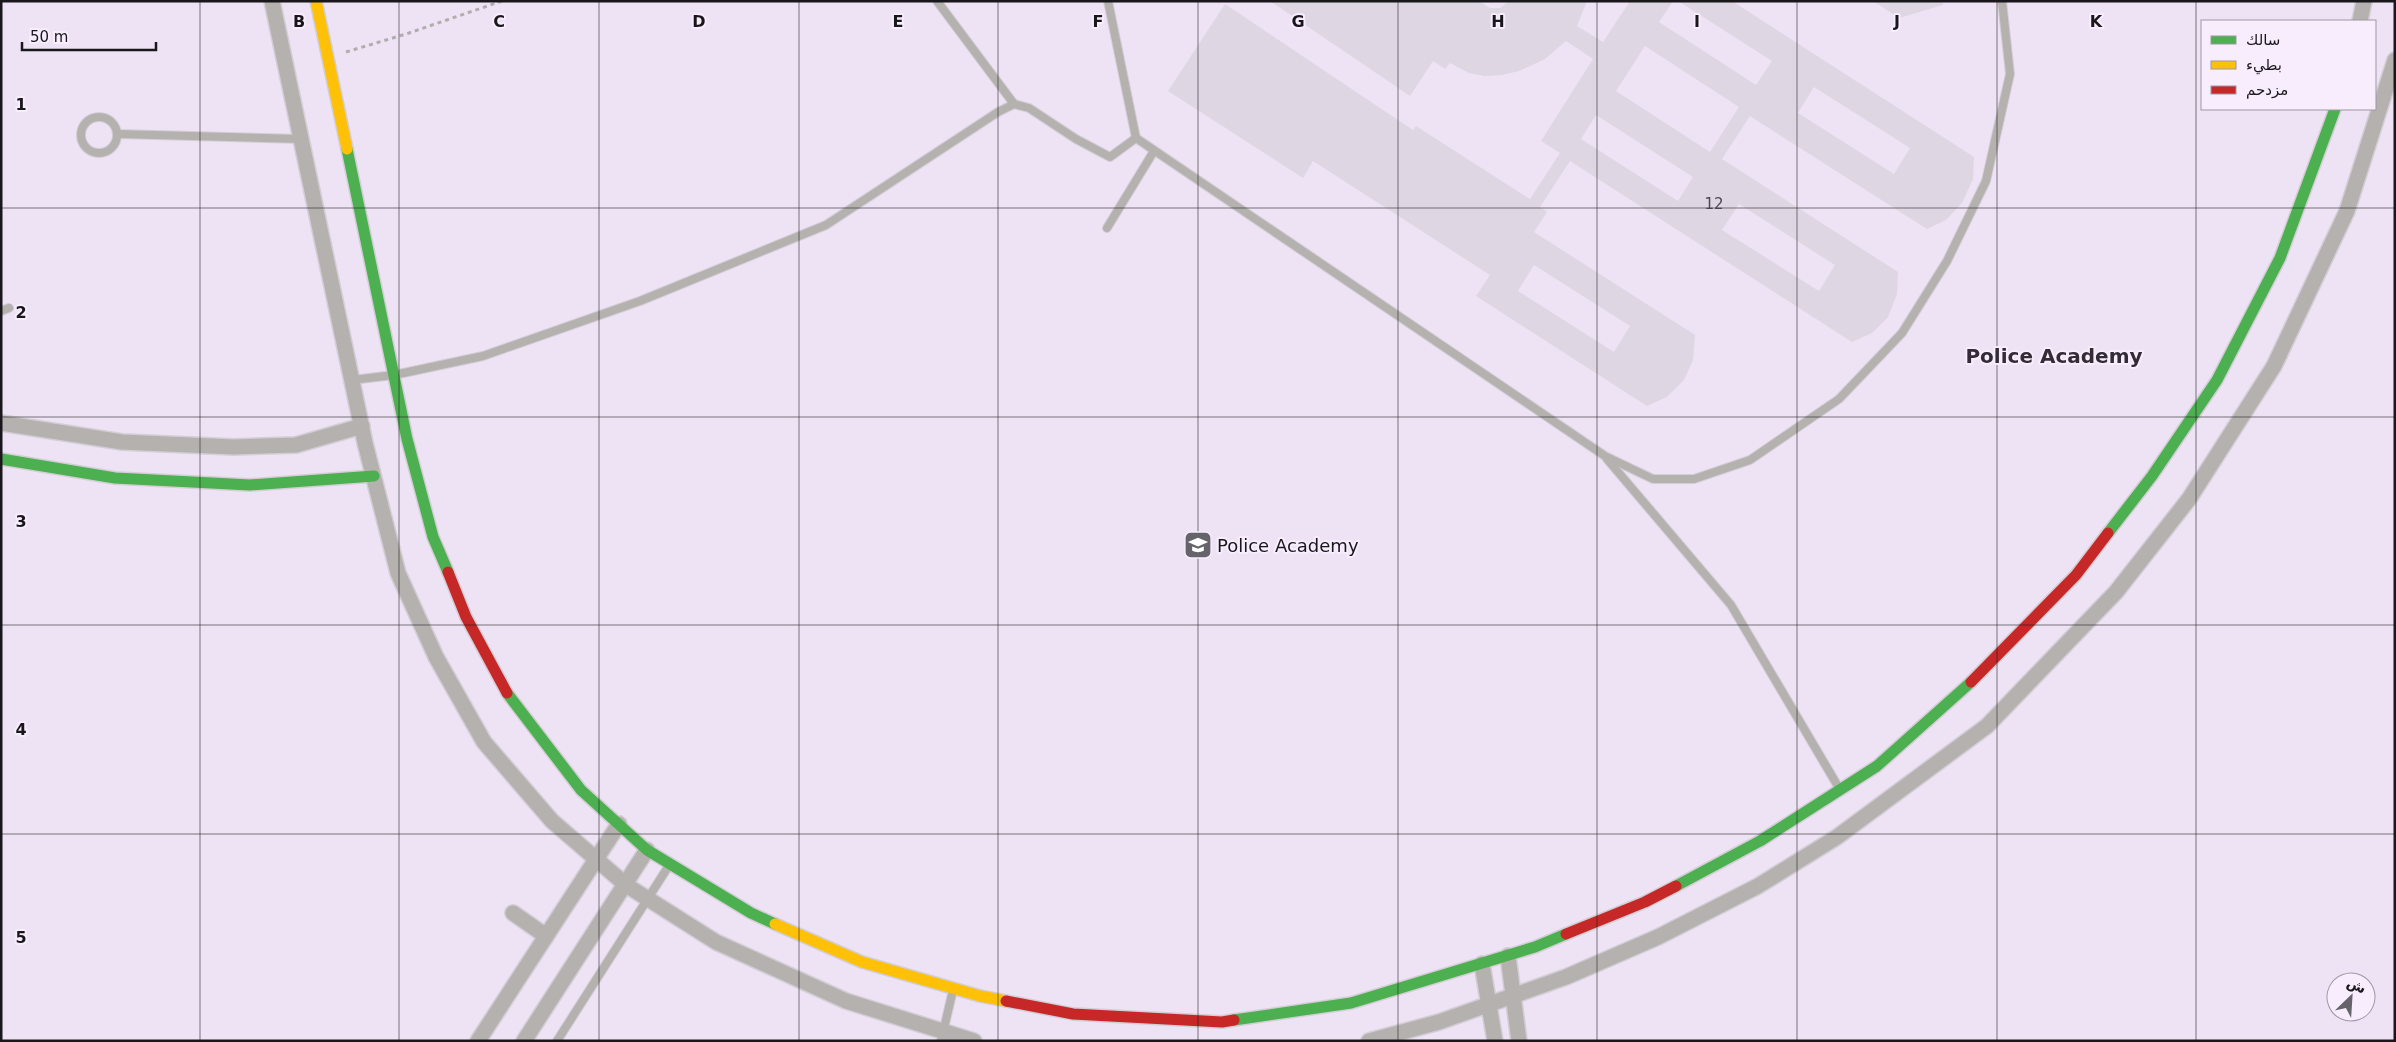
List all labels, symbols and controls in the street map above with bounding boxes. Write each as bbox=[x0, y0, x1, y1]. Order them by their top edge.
text: B bbox=[293, 12, 305, 31]
text: C bbox=[493, 12, 505, 31]
text: D bbox=[692, 12, 706, 31]
text: E bbox=[893, 12, 903, 31]
text: F bbox=[1093, 12, 1103, 31]
text: G bbox=[1291, 12, 1305, 31]
text: H bbox=[1491, 12, 1505, 31]
text: I bbox=[1694, 12, 1700, 31]
text: J bbox=[1893, 12, 1900, 31]
text: K bbox=[2090, 12, 2103, 31]
scale bar bbox=[22, 20, 156, 52]
legend bbox=[2201, 20, 2376, 110]
text: 50 m bbox=[30, 28, 68, 46]
text: سالك bbox=[2246, 31, 2280, 49]
text: بطيء bbox=[2246, 56, 2282, 75]
text: مزدحم bbox=[2246, 81, 2288, 99]
text: 1 bbox=[15, 95, 27, 114]
house number: 12 bbox=[1704, 195, 1724, 213]
text: 2 bbox=[15, 303, 27, 322]
district label: Police Academy bbox=[1965, 344, 2143, 368]
text: 3 bbox=[15, 512, 27, 531]
school or university icon: Police Academy bbox=[1183, 530, 1213, 560]
place label: Police Academy bbox=[1217, 535, 1359, 556]
text: 4 bbox=[15, 720, 27, 739]
text: 5 bbox=[15, 928, 27, 947]
north arrow bbox=[2326, 972, 2376, 1022]
text: ش bbox=[2344, 974, 2369, 997]

